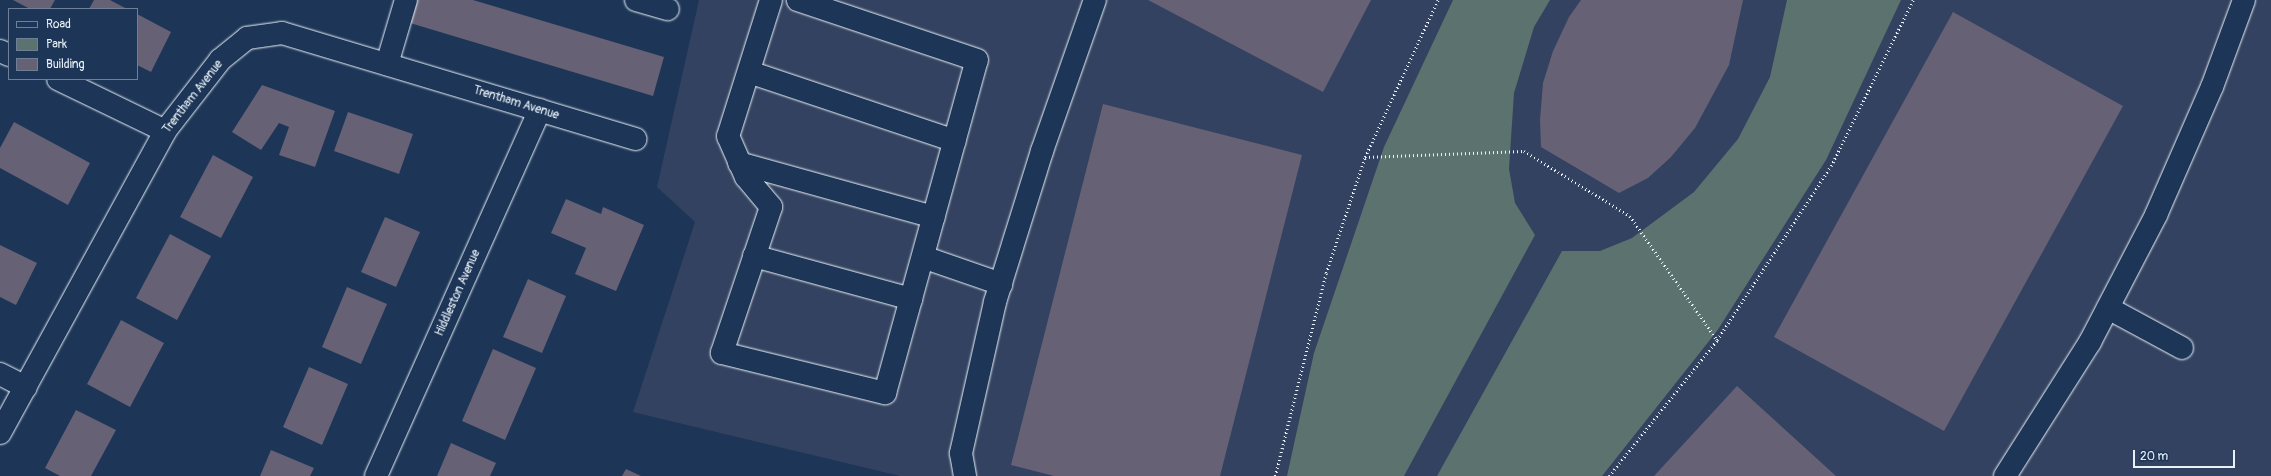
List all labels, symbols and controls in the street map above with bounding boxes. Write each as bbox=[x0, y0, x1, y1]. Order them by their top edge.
legend bbox=[8, 8, 138, 80]
text: Road bbox=[46, 17, 71, 32]
text: Park bbox=[46, 37, 67, 52]
text: Building bbox=[46, 57, 85, 72]
street label: Trentham Avenue bbox=[160, 58, 226, 136]
street label: Trentham Avenue bbox=[471, 83, 561, 123]
street label: Hiddleston Avenue bbox=[432, 248, 484, 338]
scale bar bbox=[2135, 442, 2237, 468]
text: 20 m bbox=[2140, 449, 2168, 464]

